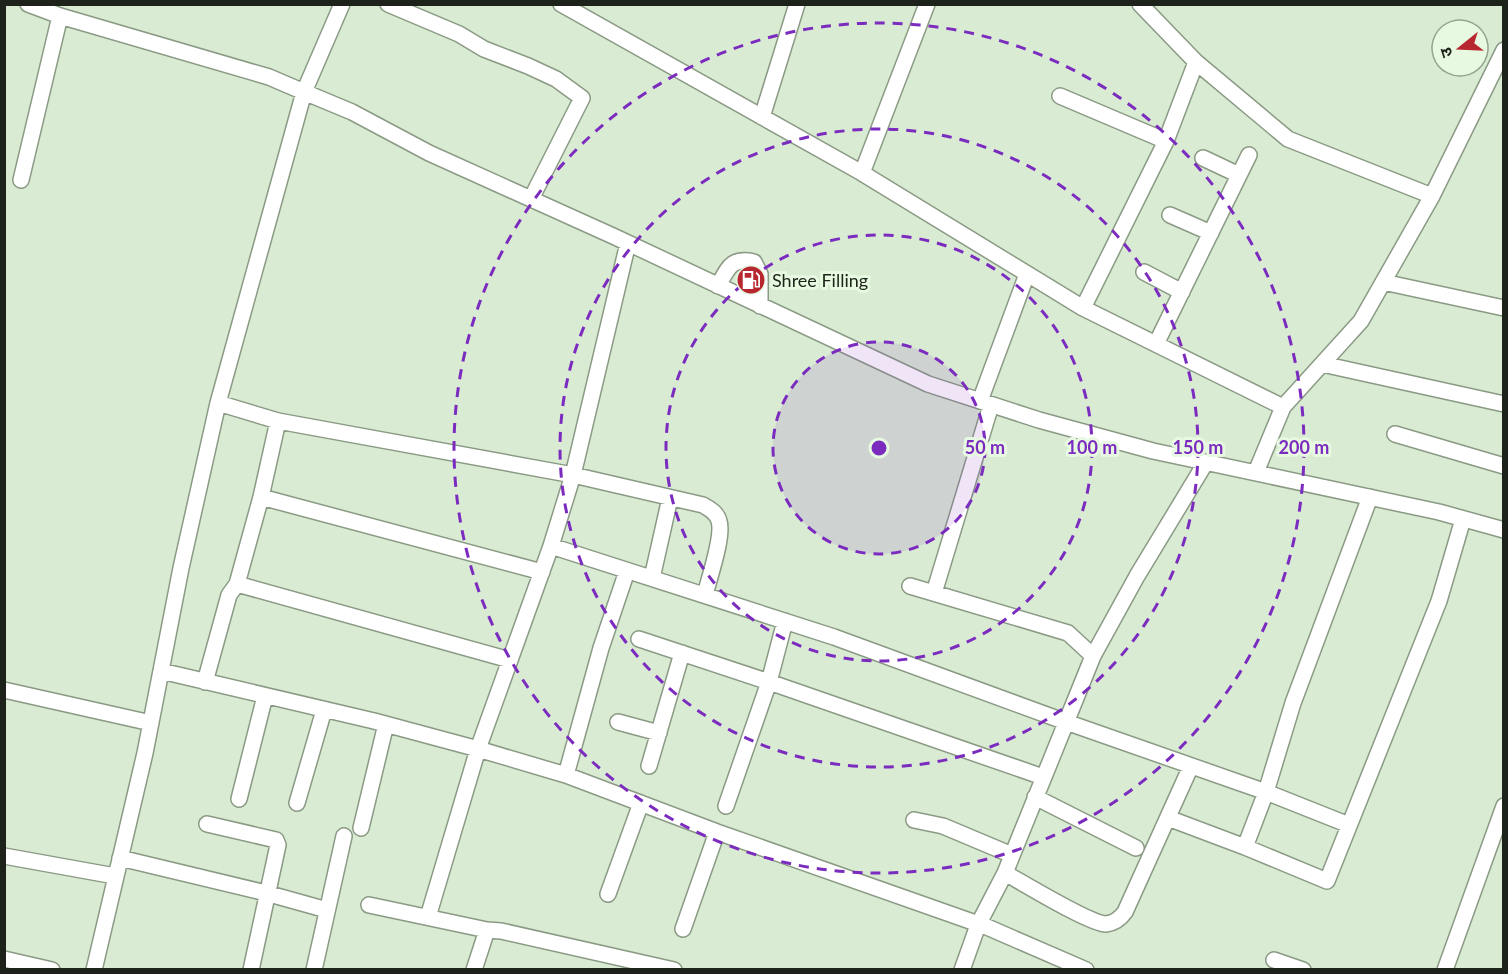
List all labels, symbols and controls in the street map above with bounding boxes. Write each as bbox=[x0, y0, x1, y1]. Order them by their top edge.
north arrow bbox=[1430, 18, 1490, 78]
text: उ bbox=[1435, 45, 1456, 60]
fuel station icon: Shree Filling bbox=[735, 264, 767, 296]
place label: Shree Filling bbox=[772, 269, 868, 291]
text: 50 m bbox=[965, 436, 1005, 458]
text: 100 m bbox=[1067, 436, 1117, 458]
text: 150 m bbox=[1173, 436, 1223, 458]
text: 200 m bbox=[1279, 436, 1329, 458]
centre of rings bbox=[869, 438, 889, 458]

